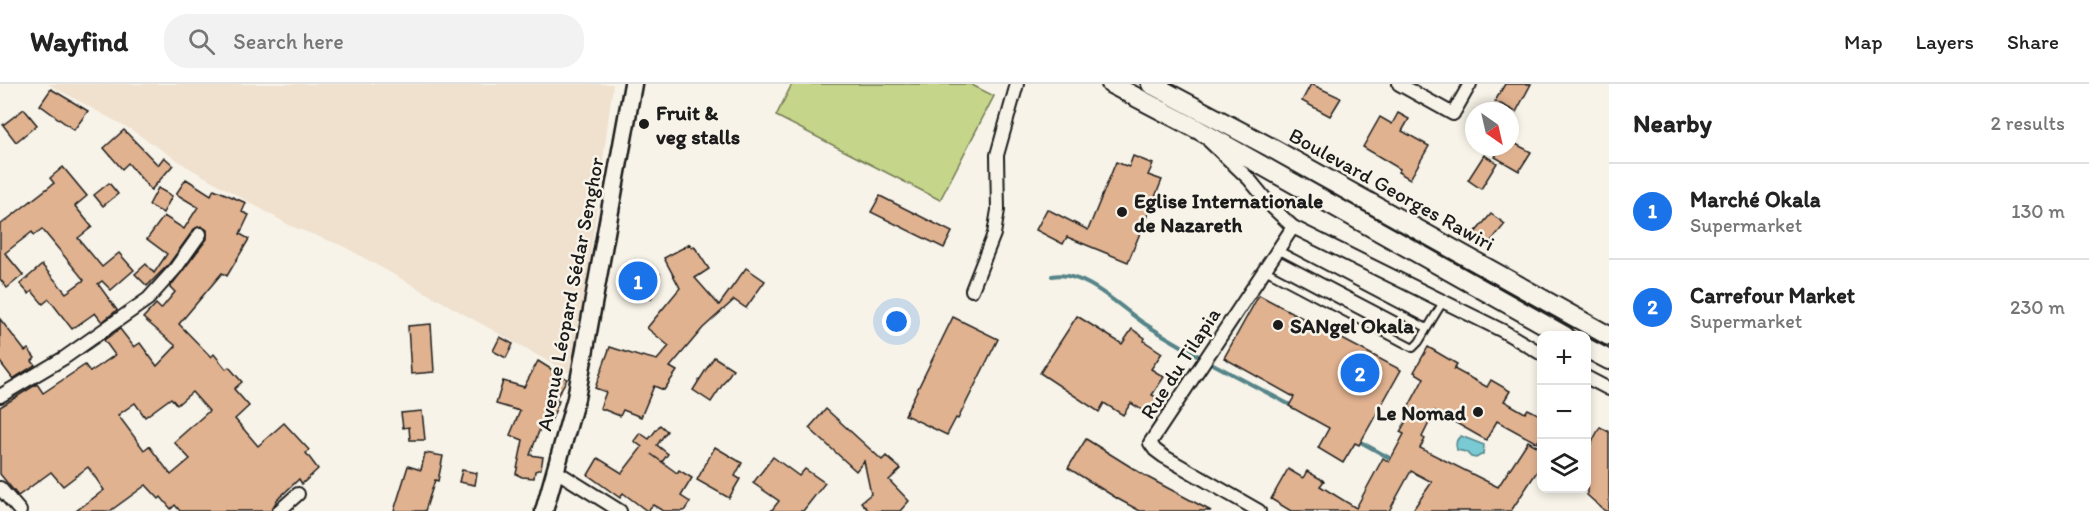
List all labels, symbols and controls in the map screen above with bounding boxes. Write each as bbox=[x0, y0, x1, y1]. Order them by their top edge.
search box bbox=[164, 14, 584, 68]
text: Wayfind bbox=[30, 24, 128, 58]
icon: search bbox=[185, 25, 218, 58]
text: Search here bbox=[233, 28, 344, 55]
text: Map bbox=[1844, 29, 1883, 54]
text: Layers bbox=[1916, 29, 1974, 54]
text: Share bbox=[2007, 29, 2059, 54]
place label: Fruit & veg stalls bbox=[656, 100, 740, 150]
north arrow bbox=[1465, 102, 1519, 156]
text: Nearby bbox=[1633, 107, 1712, 139]
text: 2 results bbox=[1991, 111, 2065, 135]
marker: Fruit & veg stalls bbox=[637, 117, 651, 131]
street label: Boulevard Georges Rawiri bbox=[1285, 122, 1499, 256]
street label: Avenue Léopard Sédar Senghor bbox=[531, 154, 609, 433]
text: Marché Okala bbox=[1690, 186, 1820, 213]
place label: Eglise Internationale de Nazareth bbox=[1134, 188, 1323, 237]
text: 1 bbox=[1648, 199, 1657, 223]
text: 130 m bbox=[2011, 199, 2065, 223]
marker: Eglise Internationale de Nazareth bbox=[1115, 205, 1129, 219]
text: Supermarket bbox=[1690, 213, 1802, 237]
pin: 1 bbox=[618, 258, 658, 304]
text: Carrefour Market bbox=[1690, 282, 1855, 309]
text: 2 bbox=[1647, 295, 1658, 319]
text: 230 m bbox=[2010, 295, 2065, 319]
street label: Rue du Tilapia bbox=[1135, 303, 1225, 423]
your location bbox=[882, 307, 911, 336]
text: Supermarket bbox=[1690, 309, 1802, 333]
place label: SANgel Okala bbox=[1290, 313, 1415, 339]
marker: SANgel Okala bbox=[1271, 318, 1285, 332]
map controls bbox=[1537, 331, 1591, 493]
button: + bbox=[1537, 331, 1591, 385]
pin: 2 bbox=[1340, 350, 1380, 396]
button: − bbox=[1537, 385, 1591, 439]
place label: Le Nomad bbox=[1376, 400, 1467, 425]
marker: Le Nomad bbox=[1471, 405, 1485, 419]
button: layers bbox=[1537, 439, 1591, 493]

